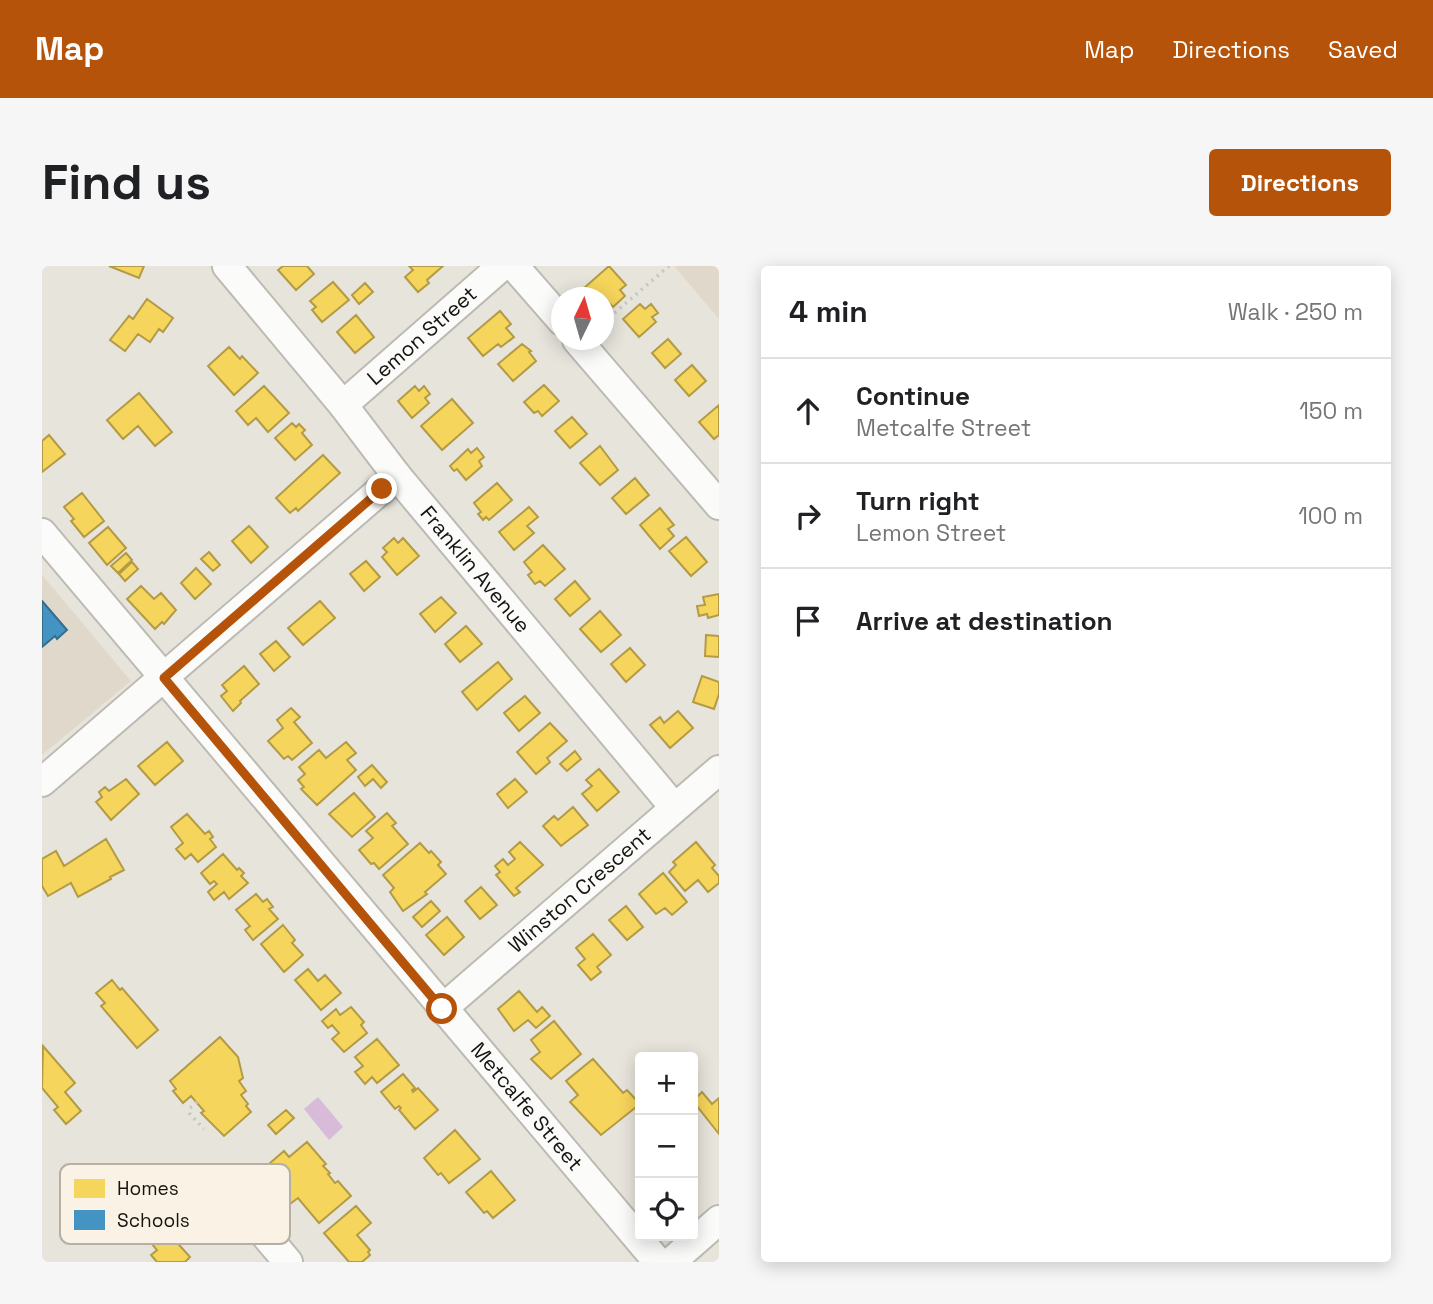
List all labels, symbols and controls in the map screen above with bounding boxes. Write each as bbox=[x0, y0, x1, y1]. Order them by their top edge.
text: Map bbox=[35, 28, 104, 70]
text: Map bbox=[1084, 34, 1134, 65]
text: Directions bbox=[1172, 34, 1290, 65]
text: Saved bbox=[1328, 34, 1398, 65]
button: Directions bbox=[1209, 149, 1391, 216]
text: Find us bbox=[42, 151, 211, 213]
street label: Lemon Street bbox=[361, 280, 482, 391]
north arrow bbox=[551, 287, 614, 350]
text: 4 min bbox=[789, 292, 868, 331]
text: Walk · 250 m bbox=[1228, 297, 1363, 327]
text: Continue bbox=[856, 379, 970, 413]
icon: ahead bbox=[789, 392, 827, 430]
text: 150 m bbox=[1299, 396, 1363, 426]
text: Metcalfe Street bbox=[856, 413, 1031, 443]
route end bbox=[366, 473, 397, 504]
text: Turn right bbox=[856, 484, 980, 518]
icon: right bbox=[789, 497, 827, 535]
street label: Franklin Avenue bbox=[415, 500, 536, 638]
text: 100 m bbox=[1298, 501, 1363, 531]
text: Lemon Street bbox=[856, 518, 1006, 548]
icon: arrive bbox=[789, 602, 827, 640]
text: Arrive at destination bbox=[856, 604, 1113, 638]
street label: Winston Crescent bbox=[503, 821, 656, 959]
route start bbox=[426, 993, 457, 1024]
street label: Metcalfe Street bbox=[465, 1036, 589, 1176]
map controls bbox=[635, 1052, 698, 1241]
button: + bbox=[635, 1052, 698, 1115]
button: − bbox=[635, 1115, 698, 1178]
legend bbox=[60, 1164, 290, 1244]
text: Homes bbox=[117, 1176, 179, 1201]
button: locate bbox=[635, 1178, 698, 1241]
text: Schools bbox=[117, 1208, 190, 1233]

